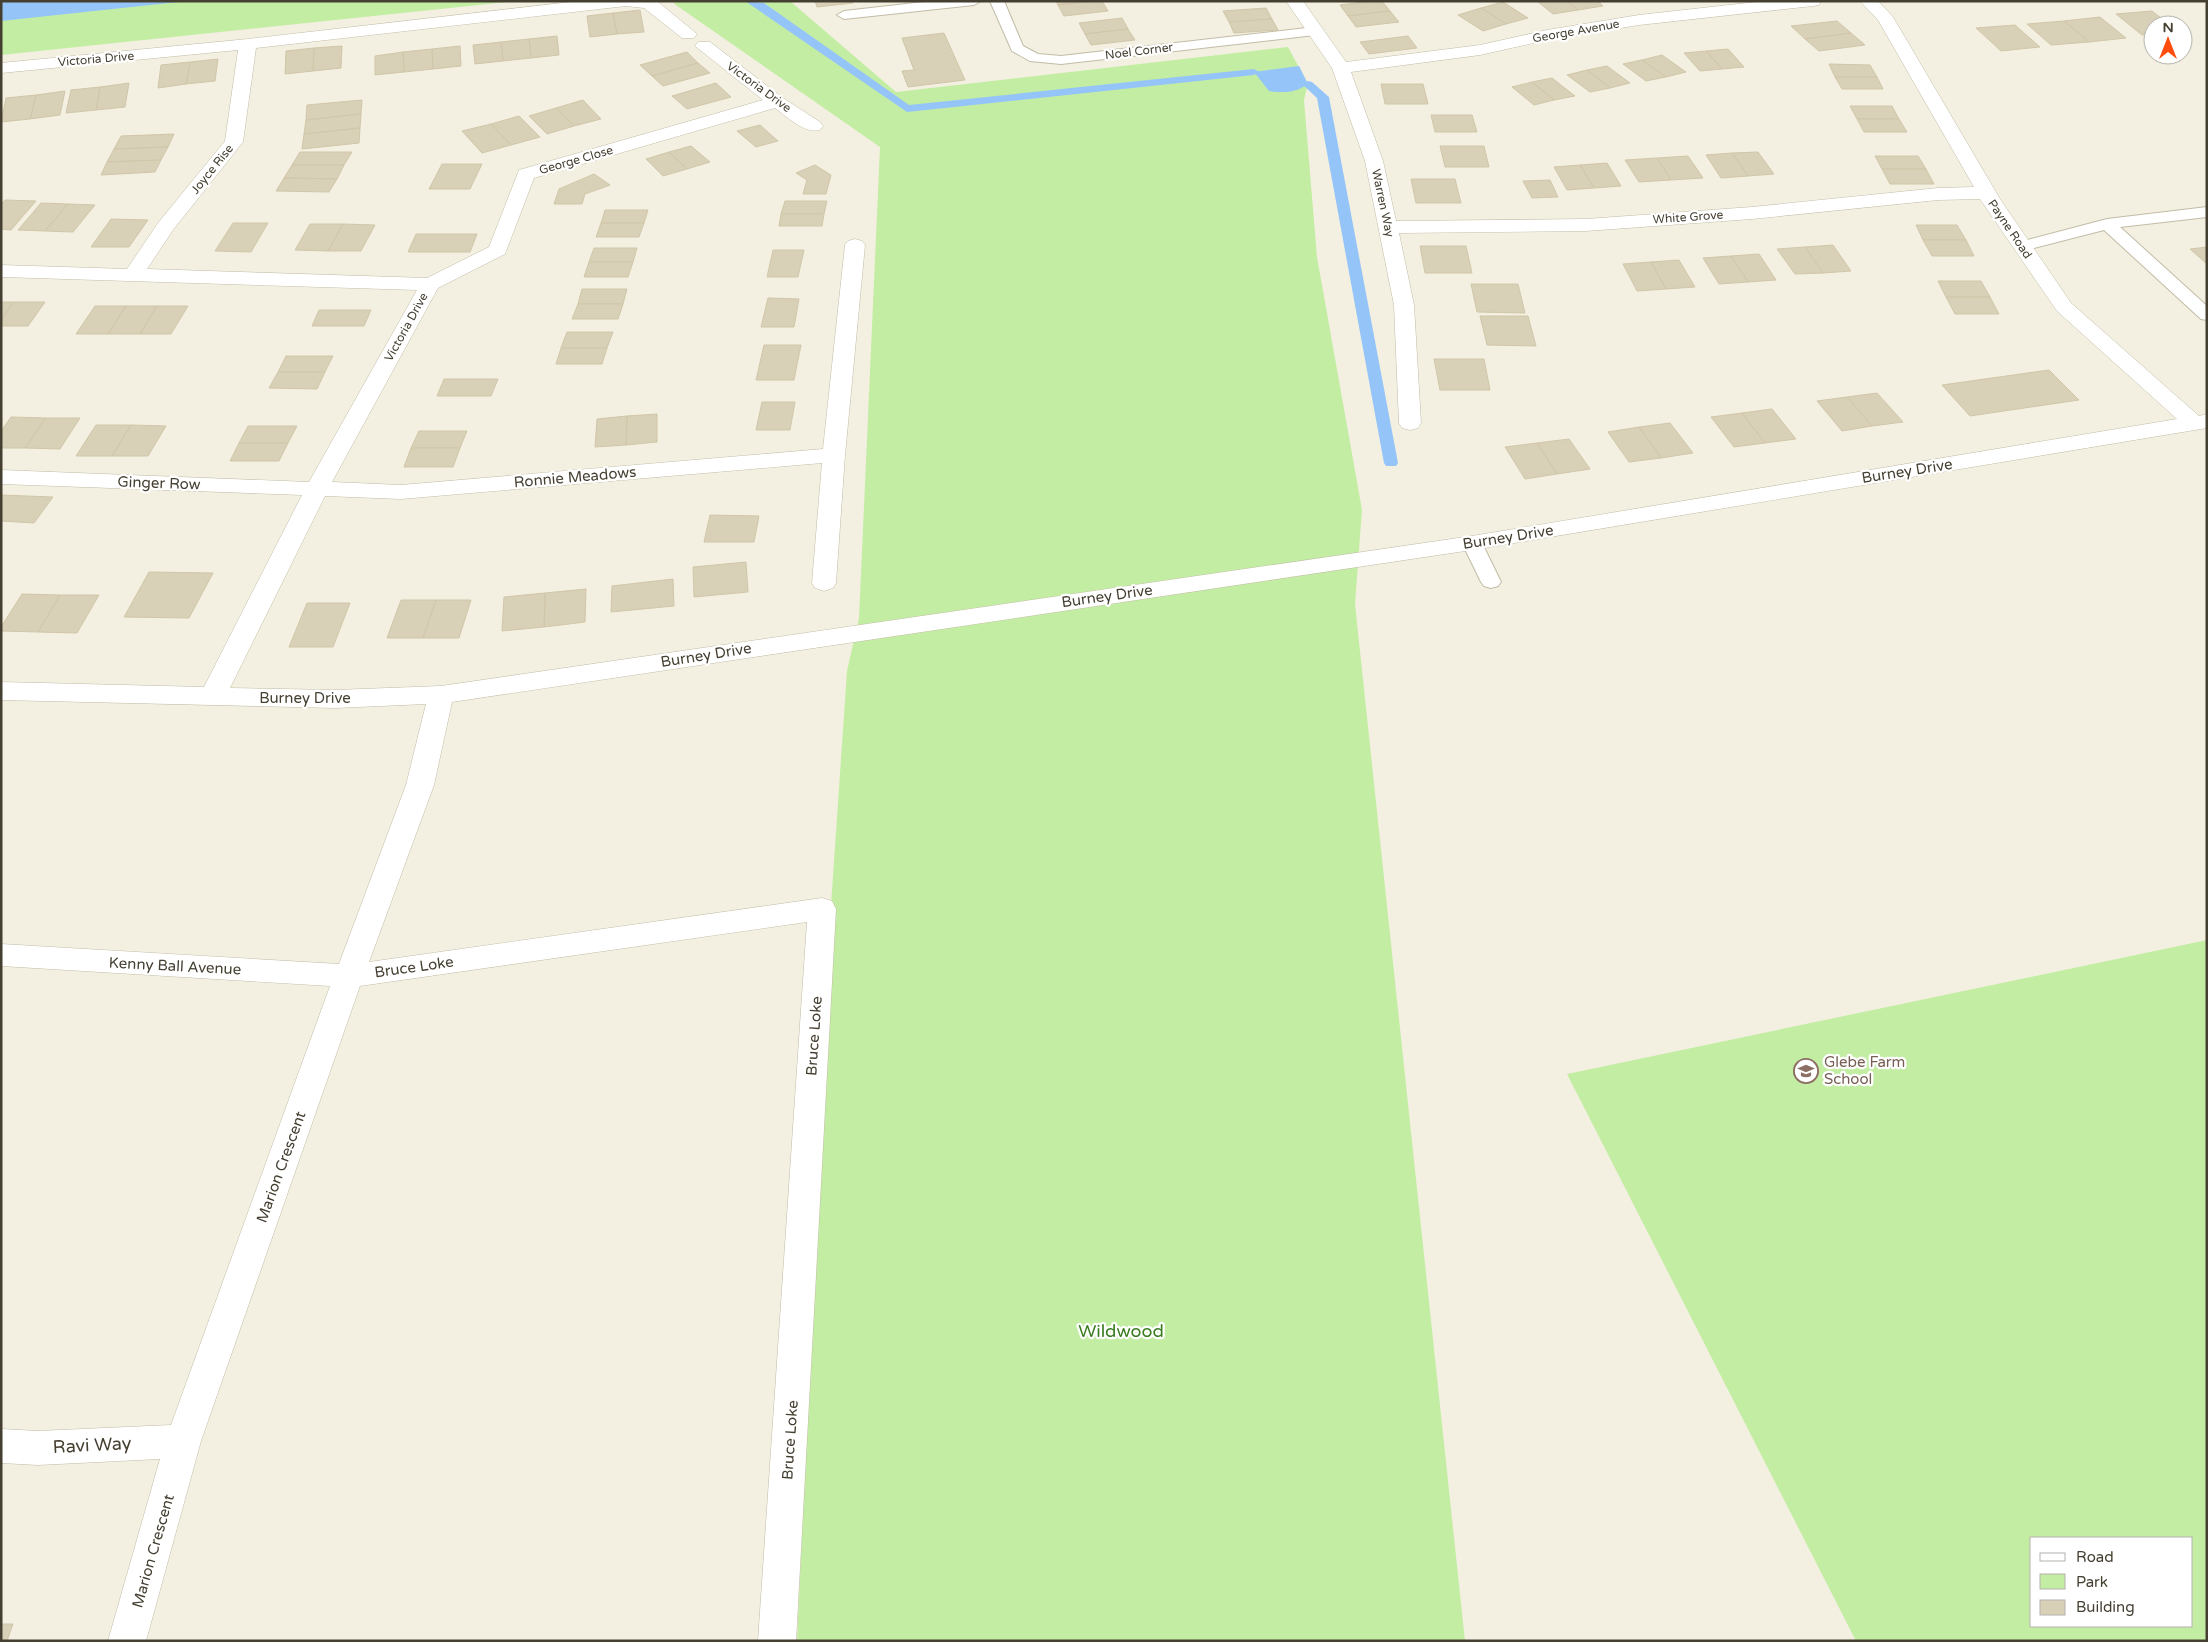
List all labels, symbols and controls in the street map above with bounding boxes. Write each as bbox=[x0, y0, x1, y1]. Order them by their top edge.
north arrow bbox=[2143, 15, 2193, 65]
street label: George Avenue bbox=[1531, 16, 1621, 46]
text: N bbox=[2162, 19, 2174, 36]
street label: Noel Corner bbox=[1104, 40, 1174, 62]
street label: Victoria Drive bbox=[57, 49, 135, 69]
street label: Victoria Drive bbox=[724, 59, 794, 115]
street label: Joyce Rise bbox=[188, 141, 236, 197]
street label: George Close bbox=[537, 143, 615, 177]
street label: Warren Way bbox=[1369, 168, 1397, 239]
street label: Payne Road bbox=[1985, 197, 2035, 261]
street label: White Grove bbox=[1652, 208, 1724, 226]
street label: Victoria Drive bbox=[381, 290, 431, 364]
street label: Burney Drive bbox=[1860, 455, 1954, 487]
street label: Ronnie Meadows bbox=[513, 463, 637, 491]
street label: Ginger Row bbox=[117, 473, 201, 493]
street label: Burney Drive bbox=[1461, 521, 1555, 553]
street label: Burney Drive bbox=[1060, 581, 1154, 611]
street label: Burney Drive bbox=[659, 639, 753, 671]
street label: Burney Drive bbox=[259, 689, 351, 707]
street label: Bruce Loke bbox=[373, 953, 455, 981]
street label: Kenny Ball Avenue bbox=[108, 954, 242, 978]
street label: Bruce Loke bbox=[802, 996, 826, 1076]
place label: Glebe Farm School bbox=[1824, 1053, 1905, 1088]
school or university icon: Glebe Farm School bbox=[1793, 1058, 1819, 1084]
street label: Marion Crescent bbox=[252, 1109, 310, 1225]
park label: Wildwood bbox=[1078, 1320, 1164, 1342]
street label: Bruce Loke bbox=[778, 1400, 802, 1480]
street label: Ravi Way bbox=[52, 1432, 132, 1458]
street label: Marion Crescent bbox=[128, 1492, 178, 1610]
legend bbox=[2030, 1537, 2193, 1627]
text: Road bbox=[2076, 1548, 2114, 1566]
text: Park bbox=[2076, 1573, 2108, 1591]
text: Building bbox=[2076, 1598, 2135, 1616]

